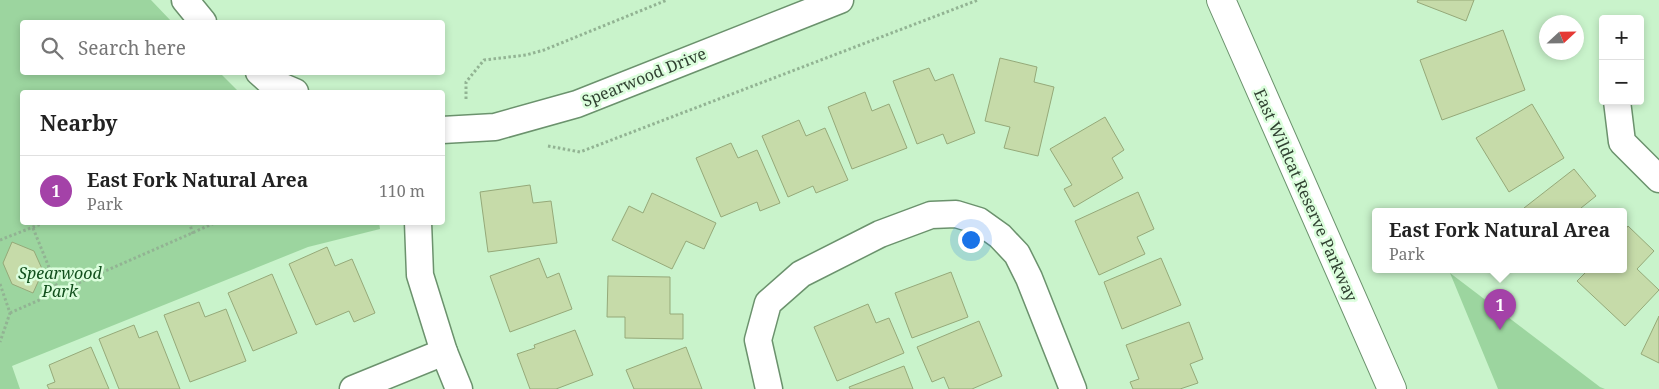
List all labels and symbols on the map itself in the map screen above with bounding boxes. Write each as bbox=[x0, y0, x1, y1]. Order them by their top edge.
north arrow bbox=[1539, 15, 1584, 60]
street label: Spearwood Drive bbox=[579, 42, 709, 112]
street label: East Wildcat Reserve Parkway bbox=[1249, 85, 1363, 306]
your location bbox=[958, 227, 984, 253]
park label: Spearwood Park bbox=[18, 262, 102, 302]
pin: 1 bbox=[1484, 289, 1516, 330]

